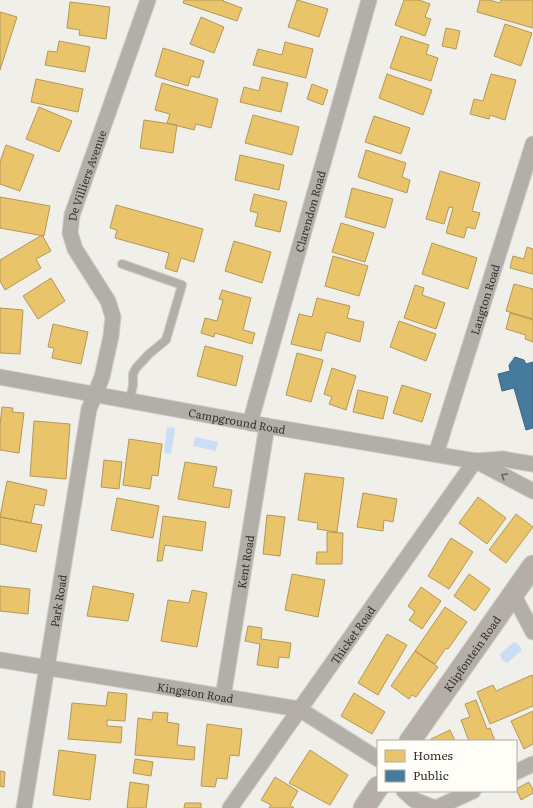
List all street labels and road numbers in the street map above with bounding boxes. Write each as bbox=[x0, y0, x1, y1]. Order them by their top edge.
street label: De Villiers Avenue bbox=[63, 127, 110, 222]
street label: Clarendon Road bbox=[290, 168, 329, 254]
street label: Langton Road bbox=[466, 262, 503, 337]
street label: Campground Road bbox=[187, 404, 287, 437]
street label: Kent Road bbox=[233, 534, 257, 590]
street label: Park Road bbox=[46, 573, 70, 628]
street label: Thicket Road bbox=[326, 602, 379, 667]
street label: Klipfontein Road bbox=[439, 612, 504, 695]
street label: Kingston Road bbox=[156, 678, 235, 706]

